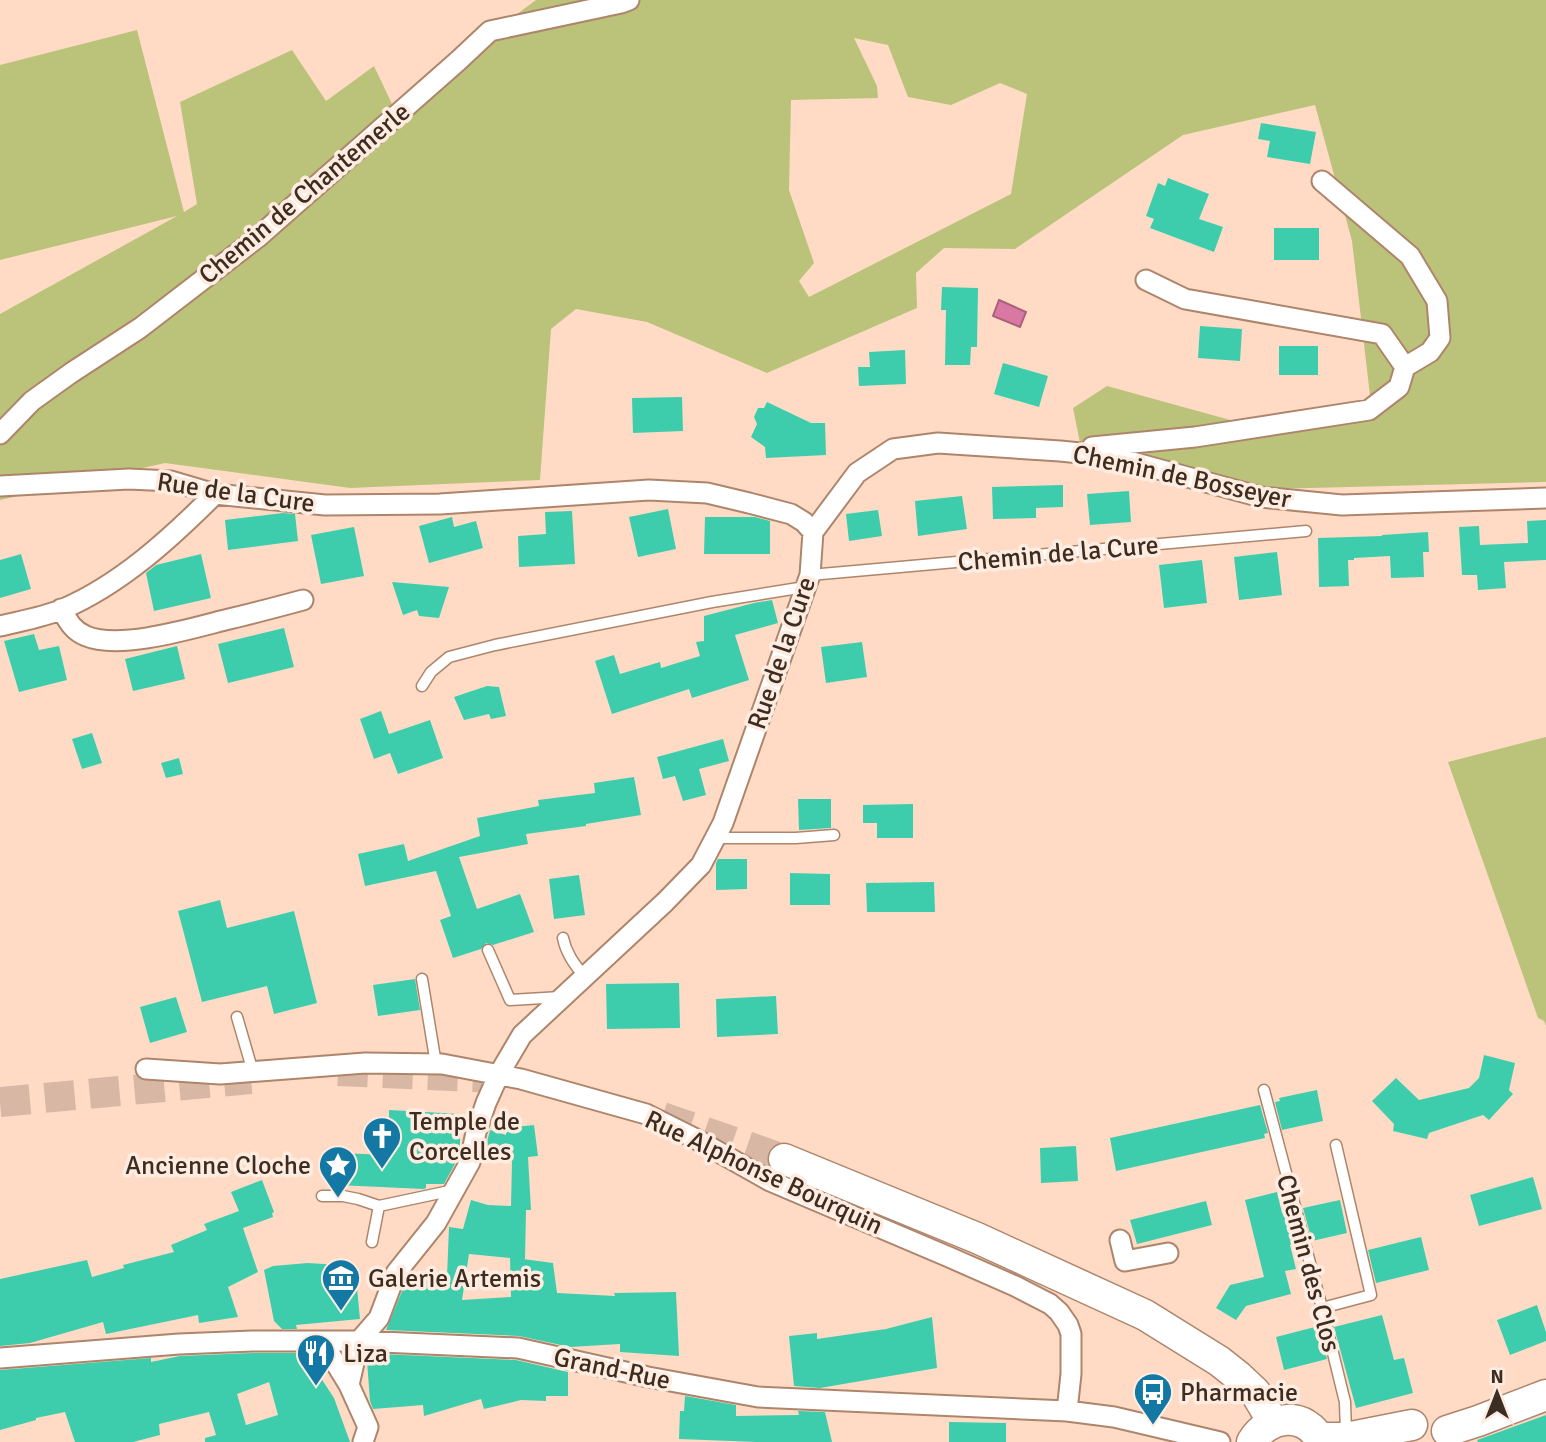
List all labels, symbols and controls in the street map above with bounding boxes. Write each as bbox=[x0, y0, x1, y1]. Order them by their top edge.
street label: Chemin de Chantemerle bbox=[193, 96, 417, 291]
street label: Chemin de Bosseyer bbox=[1070, 438, 1294, 516]
street label: Rue de la Cure bbox=[155, 466, 317, 520]
street label: Chemin de la Cure bbox=[956, 529, 1160, 579]
street label: Rue de la Cure bbox=[741, 573, 823, 734]
street label: Rue Alphonse Bourquin bbox=[640, 1104, 888, 1242]
place label: Temple de Corcelles bbox=[409, 1106, 520, 1168]
church icon: Temple de Corcelles bbox=[361, 1115, 403, 1170]
place icon: Ancienne Cloche bbox=[317, 1144, 359, 1199]
place label: Ancienne Cloche bbox=[125, 1150, 311, 1182]
street label: Chemin des Clos bbox=[1269, 1171, 1347, 1355]
museum icon: Galerie Artemis bbox=[320, 1257, 362, 1312]
place label: Galerie Artemis bbox=[368, 1263, 541, 1295]
restaurant icon: Liza bbox=[295, 1332, 337, 1387]
place label: Liza bbox=[343, 1338, 388, 1370]
street label: Grand-Rue bbox=[550, 1341, 673, 1397]
north arrow bbox=[1462, 1358, 1532, 1428]
text: N bbox=[1490, 1365, 1504, 1389]
bus stop icon: Pharmacie bbox=[1132, 1371, 1174, 1426]
place label: Pharmacie bbox=[1180, 1377, 1298, 1409]

